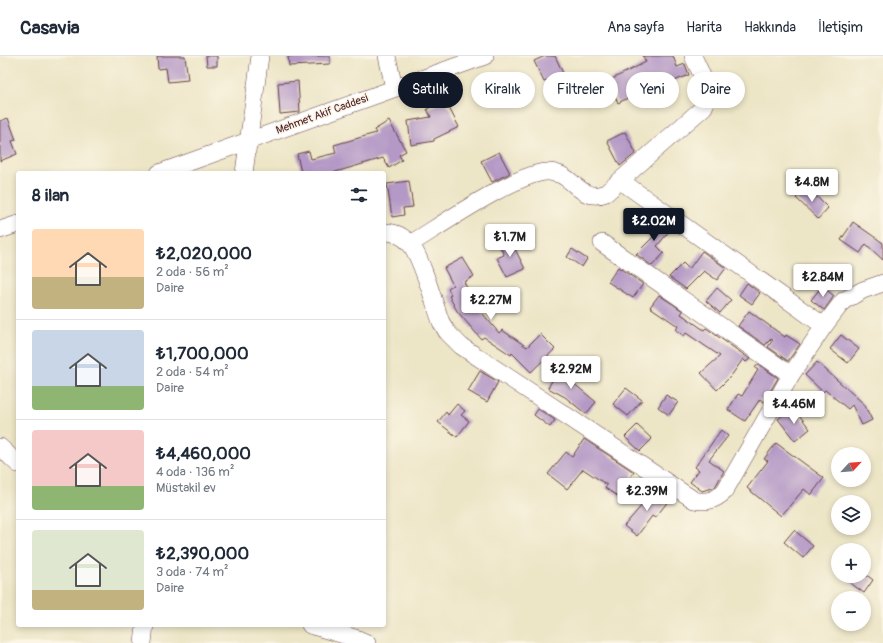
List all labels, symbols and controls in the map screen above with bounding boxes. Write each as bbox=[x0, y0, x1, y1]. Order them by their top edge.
text: Casavia bbox=[20, 16, 80, 40]
text: Ana sayfa bbox=[607, 19, 664, 36]
text: Harita bbox=[686, 19, 722, 36]
text: Hakkında bbox=[744, 19, 796, 36]
text: İletişim bbox=[818, 19, 863, 36]
chip: Satılık bbox=[398, 72, 463, 108]
chip: Kiralık bbox=[471, 72, 535, 108]
chip: Filtreler bbox=[543, 72, 618, 108]
chip: Yeni bbox=[626, 72, 679, 108]
chip: Daire bbox=[687, 72, 745, 108]
street label: Mehmet Akif Caddesi bbox=[274, 91, 370, 137]
pin: ₺4.8M bbox=[784, 169, 840, 203]
text: ₺4.8M bbox=[795, 174, 829, 190]
icon: filters bbox=[348, 184, 370, 206]
text: 8 ilan bbox=[32, 185, 69, 206]
pin: ₺2.02M bbox=[621, 208, 687, 242]
text: ₺2.02M bbox=[632, 213, 676, 229]
pin: ₺1.7M bbox=[482, 224, 538, 258]
text: ₺1.7M bbox=[494, 229, 526, 245]
text: ₺2,020,000 bbox=[156, 243, 252, 264]
icon: home bbox=[64, 245, 112, 293]
text: 2 oda · 56 m² bbox=[156, 264, 229, 280]
pin: ₺2.84M bbox=[790, 264, 856, 298]
text: ₺2.84M bbox=[802, 269, 844, 285]
text: Daire bbox=[156, 280, 184, 296]
pin: ₺2.27M bbox=[458, 287, 524, 321]
text: ₺2.27M bbox=[470, 292, 512, 308]
text: ₺1,700,000 bbox=[156, 343, 249, 364]
icon: home bbox=[64, 346, 112, 394]
pin: ₺2.92M bbox=[538, 356, 604, 390]
text: ₺2.92M bbox=[550, 361, 592, 377]
text: 2 oda · 54 m² bbox=[156, 364, 229, 380]
text: Daire bbox=[156, 380, 184, 396]
pin: ₺4.46M bbox=[761, 391, 827, 425]
text: ₺4.46M bbox=[773, 396, 815, 412]
text: ₺4,460,000 bbox=[156, 443, 251, 464]
icon: home bbox=[64, 446, 112, 494]
north arrow bbox=[831, 447, 871, 487]
map controls bbox=[831, 447, 871, 631]
text: 4 oda · 136 m² bbox=[156, 464, 234, 480]
pin: ₺2.39M bbox=[614, 478, 680, 512]
text: Müstakil ev bbox=[156, 480, 216, 496]
text: ₺2.39M bbox=[626, 483, 668, 499]
button: layers bbox=[831, 495, 871, 535]
text: ₺2,390,000 bbox=[156, 543, 249, 564]
button: + bbox=[831, 543, 871, 583]
icon: home bbox=[64, 546, 112, 594]
text: 3 oda · 74 m² bbox=[156, 564, 229, 580]
text: Daire bbox=[156, 580, 184, 596]
button: − bbox=[831, 591, 871, 631]

